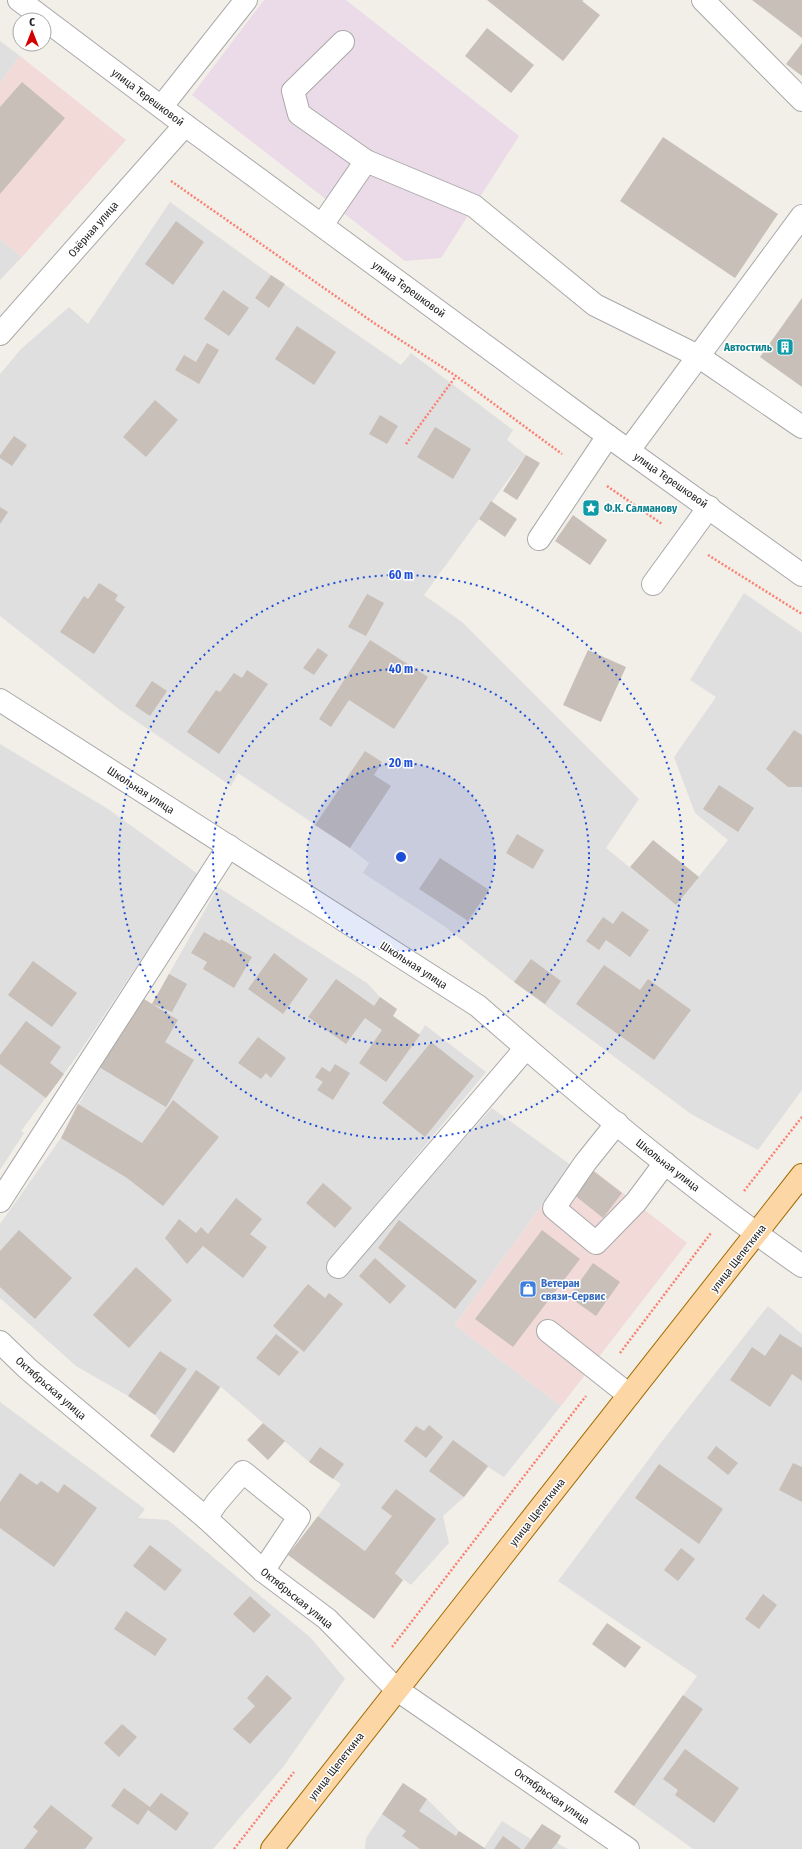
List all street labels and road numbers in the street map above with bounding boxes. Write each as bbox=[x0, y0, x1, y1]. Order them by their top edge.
street label: улица Терешковой bbox=[109, 66, 187, 129]
street label: Озёрная улица bbox=[66, 199, 121, 260]
street label: улица Терешковой bbox=[370, 259, 448, 320]
street label: улица Терешковой bbox=[631, 450, 710, 511]
street label: Школьная улица bbox=[105, 764, 177, 817]
street label: Школьная улица bbox=[378, 939, 450, 992]
street label: Школьная улица bbox=[633, 1136, 702, 1194]
street label: улица Щепеткина bbox=[708, 1222, 769, 1295]
street label: Октябрьская улица bbox=[13, 1354, 89, 1423]
street label: улица Щепеткина bbox=[507, 1476, 568, 1549]
street label: Октябрьская улица bbox=[258, 1565, 335, 1631]
street label: улица Щепеткина bbox=[306, 1730, 367, 1803]
street label: Октябрьская улица bbox=[511, 1766, 592, 1827]

